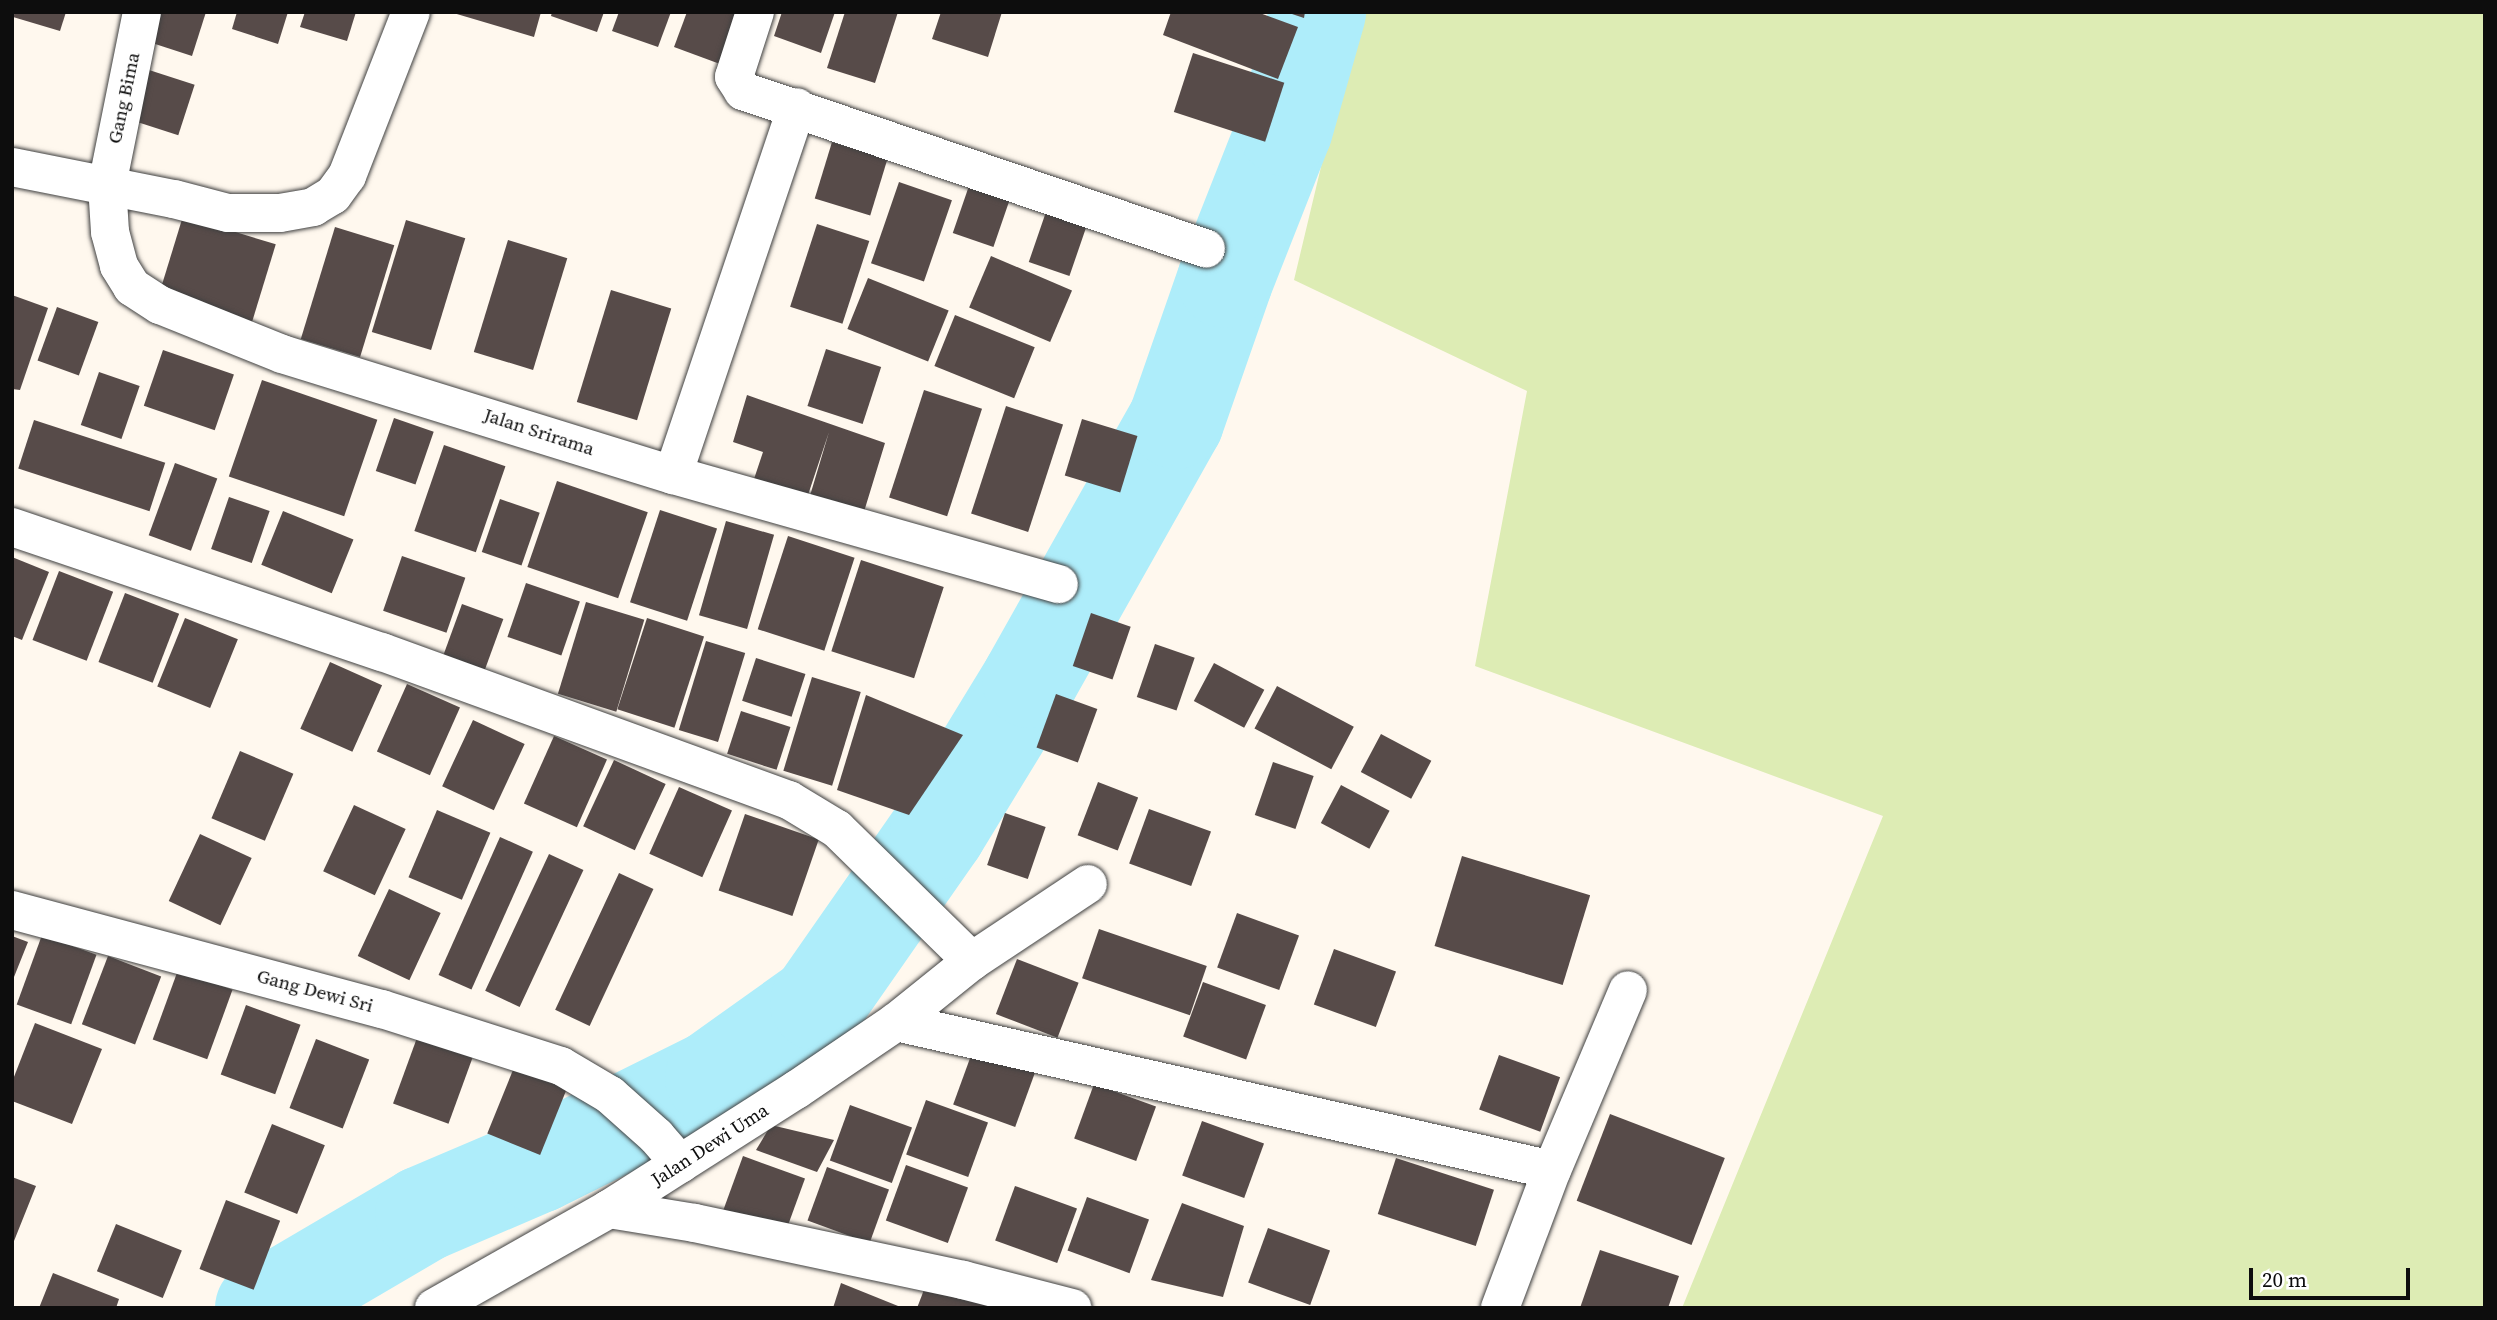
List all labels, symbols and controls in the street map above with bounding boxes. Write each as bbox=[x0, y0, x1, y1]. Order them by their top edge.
street label: Gang Bima bbox=[103, 50, 145, 146]
street label: Jalan Srirama bbox=[481, 403, 597, 461]
street label: Gang Dewi Sri bbox=[254, 965, 376, 1017]
street label: Jalan Dewi Uma bbox=[647, 1099, 773, 1191]
scale bar bbox=[2252, 1254, 2413, 1298]
text: 20 m bbox=[2262, 1265, 2307, 1294]

